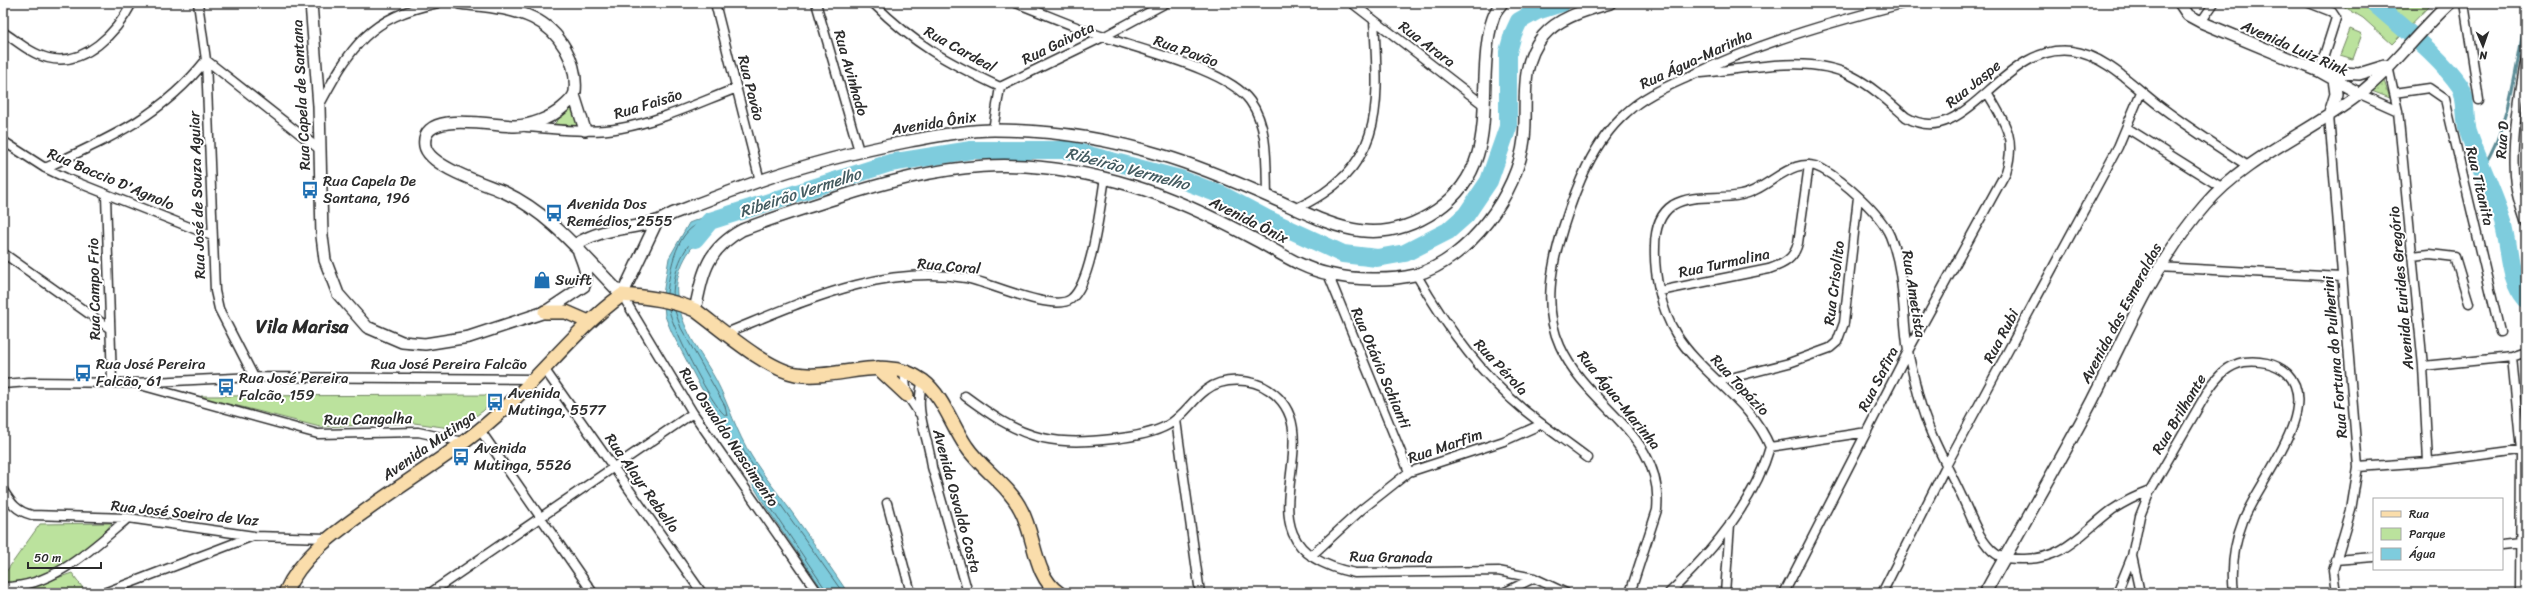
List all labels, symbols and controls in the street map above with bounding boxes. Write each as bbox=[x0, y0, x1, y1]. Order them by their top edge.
street label: Avenida Luiz Rink bbox=[2236, 12, 2353, 83]
street label: Rua Gaivota bbox=[1017, 14, 1099, 72]
street label: Rua Arara bbox=[1393, 14, 1461, 74]
street label: Rua Cardeal bbox=[919, 18, 1001, 80]
street label: Rua Capela de Santana bbox=[284, 19, 318, 171]
street label: Rua Água-Marinha bbox=[1635, 21, 1757, 97]
north arrow bbox=[2463, 26, 2503, 66]
street label: Rua Avinhado bbox=[826, 27, 876, 119]
street label: Rua Pavão bbox=[1150, 27, 1222, 75]
text: N bbox=[2479, 46, 2488, 65]
street label: Rua Pavão bbox=[730, 52, 772, 124]
street label: Rua Jaspe bbox=[1939, 53, 2007, 115]
street label: Rua Faisão bbox=[610, 81, 686, 127]
street label: Avenida Ônix bbox=[889, 103, 979, 143]
street label: Rua José de Souza Aguiar bbox=[181, 110, 213, 279]
street label: Rua D bbox=[2488, 120, 2516, 160]
water label: Ribeirão Vermelho bbox=[1063, 138, 1195, 199]
street label: Rua Baccio D'Agnolo bbox=[43, 140, 179, 218]
street label: Rua Titanita bbox=[2458, 144, 2502, 229]
water label: Ribeirão Vermelho bbox=[736, 159, 867, 226]
place label: Rua Capela De Santana, 196 bbox=[323, 168, 416, 211]
bus stop icon: Rua Capela De Santana, 196 bbox=[300, 180, 320, 200]
street label: Avenida Ônix bbox=[1204, 189, 1293, 251]
place label: Avenida Dos Remédios, 2555 bbox=[566, 191, 673, 234]
bus stop icon: Avenida Dos Remédios, 2555 bbox=[544, 203, 564, 223]
street label: Avenida Eurides Gregório bbox=[2381, 205, 2421, 372]
street label: Rua Campo Frio bbox=[80, 237, 108, 340]
street label: Avenida das Esmeraldas bbox=[2072, 238, 2169, 389]
street label: Rua Crisolito bbox=[1816, 239, 1852, 327]
street label: Rua Turmalina bbox=[1676, 241, 1772, 285]
street label: Rua Ametista bbox=[1894, 248, 1934, 340]
street label: Rua Coral bbox=[916, 250, 982, 282]
place label: Swift bbox=[555, 267, 592, 293]
shop icon: Swift bbox=[532, 270, 552, 290]
street label: Rua Fortuna do Pulherini bbox=[2315, 274, 2355, 439]
street label: Rua Otávio Schianti bbox=[1344, 303, 1419, 434]
street label: Rua Rubi bbox=[1976, 303, 2027, 368]
district label: Vila Marisa bbox=[256, 310, 349, 343]
street label: Rua Pérola bbox=[1467, 332, 1535, 402]
street label: Rua Safira bbox=[1850, 341, 1906, 416]
street label: Rua Água-Marinha bbox=[1570, 344, 1668, 456]
street label: Rua Topázio bbox=[1704, 348, 1776, 422]
place label: Rua José Pereira Falcão, 61 bbox=[96, 351, 206, 394]
street label: Rua José Pereira Falcão bbox=[371, 351, 527, 377]
street label: Rua Oswaldo Nascimento bbox=[672, 362, 786, 513]
bus stop icon: Rua José Pereira Falcão, 61 bbox=[73, 363, 93, 383]
place label: Rua José Pereira Falcão, 159 bbox=[239, 365, 349, 408]
street label: Rua Brilhante bbox=[2145, 368, 2214, 459]
bus stop icon: Rua José Pereira Falcão, 159 bbox=[216, 377, 236, 397]
place label: Avenida Mutinga, 5577 bbox=[507, 380, 607, 423]
bus stop icon: Avenida Mutinga, 5577 bbox=[485, 392, 505, 412]
street label: Avenida Mutinga bbox=[376, 402, 482, 488]
street label: Rua Cangalha bbox=[324, 405, 413, 433]
street label: Rua Marfim bbox=[1404, 421, 1486, 471]
street label: Avenida Osvaldo Costa bbox=[925, 425, 989, 576]
street label: Rua Alayr Rebello bbox=[598, 428, 686, 539]
place label: Avenida Mutinga, 5526 bbox=[473, 435, 572, 478]
bus stop icon: Avenida Mutinga, 5526 bbox=[451, 447, 471, 467]
street label: Rua José Soeiro de Vaz bbox=[110, 492, 261, 534]
legend bbox=[2373, 498, 2503, 570]
text: Rua bbox=[2409, 503, 2430, 525]
text: Parque bbox=[2409, 523, 2446, 545]
street label: Rua Granada bbox=[1349, 543, 1433, 571]
text: Água bbox=[2408, 543, 2436, 565]
scale bar bbox=[28, 544, 101, 570]
text: 50 m bbox=[34, 547, 61, 569]

